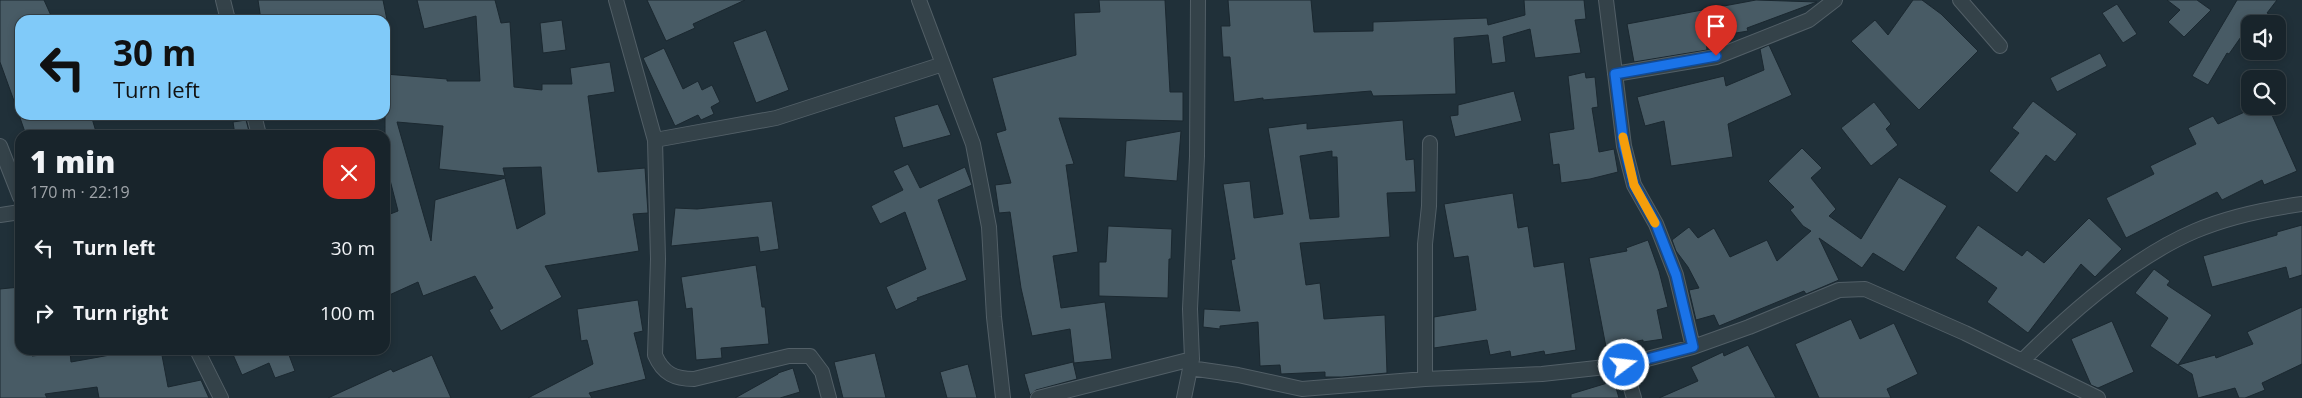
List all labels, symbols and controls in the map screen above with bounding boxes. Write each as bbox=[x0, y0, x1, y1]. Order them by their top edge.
pin bbox=[1695, 5, 1737, 56]
icon: arrive bbox=[1702, 12, 1730, 40]
map controls bbox=[2241, 15, 2286, 115]
button: sound bbox=[2241, 15, 2286, 60]
text: 30 m bbox=[113, 29, 196, 76]
icon: left bbox=[30, 35, 95, 100]
button: search bbox=[2241, 70, 2286, 115]
text: Turn left bbox=[113, 74, 200, 104]
text: 1 min bbox=[30, 141, 115, 182]
button: close bbox=[323, 147, 375, 199]
text: 170 m · 22:19 bbox=[30, 181, 130, 203]
icon: left bbox=[30, 234, 58, 262]
text: Turn left bbox=[73, 235, 155, 261]
text: 30 m bbox=[331, 235, 375, 261]
icon: right bbox=[30, 299, 58, 327]
text: Turn right bbox=[73, 300, 168, 326]
text: 100 m bbox=[320, 300, 375, 326]
position arrow bbox=[1597, 338, 1649, 390]

